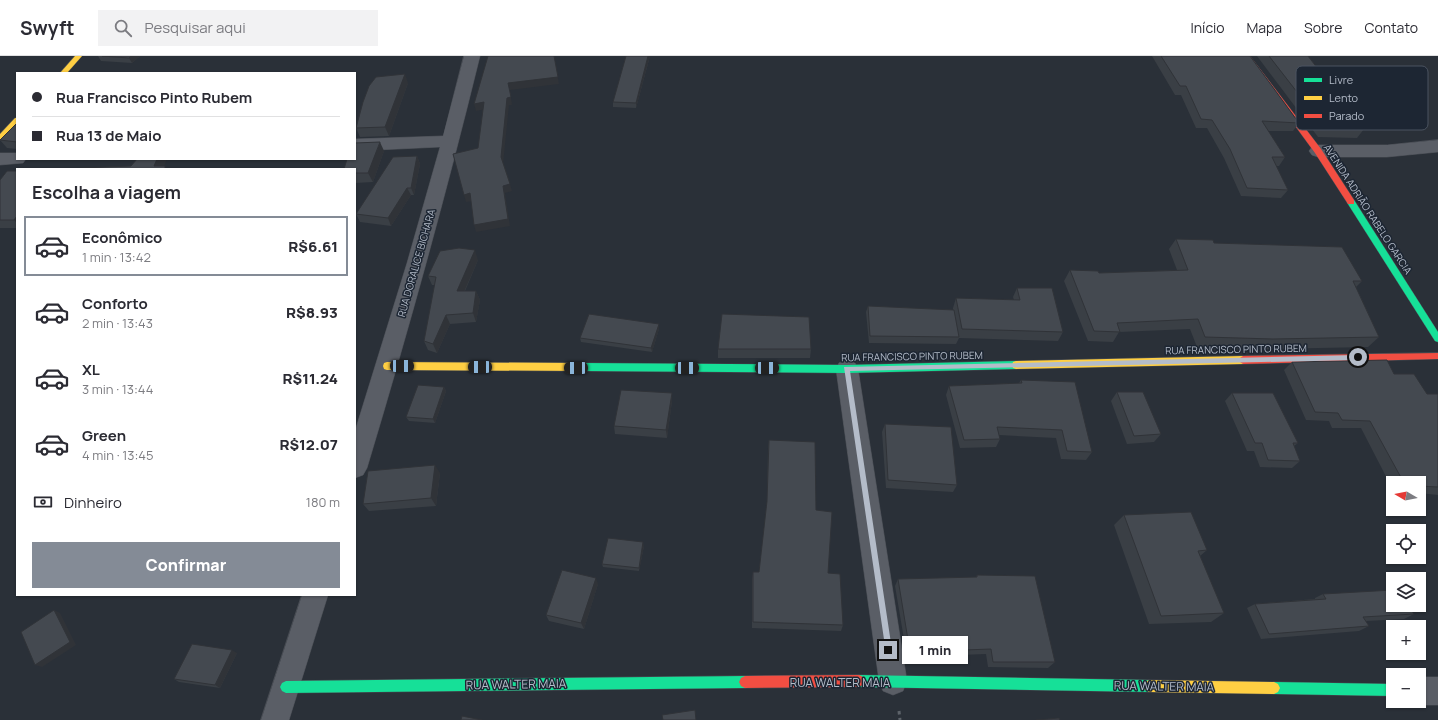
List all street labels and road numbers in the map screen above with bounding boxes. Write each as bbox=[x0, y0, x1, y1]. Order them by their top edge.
street label: AVENIDA ADRIÃO RABELO GARCIA bbox=[1321, 141, 1416, 277]
street label: RUA DORALICE BICHARA bbox=[394, 207, 438, 319]
street label: RUA FRANCISCO PINTO RUBEM bbox=[1165, 341, 1307, 357]
street label: RUA FRANCISCO PINTO RUBEM bbox=[841, 348, 983, 364]
street label: RUA WALTER MAIA bbox=[790, 674, 891, 691]
street label: RUA WALTER MAIA bbox=[466, 675, 567, 693]
street label: RUA WALTER MAIA bbox=[1114, 677, 1215, 695]

